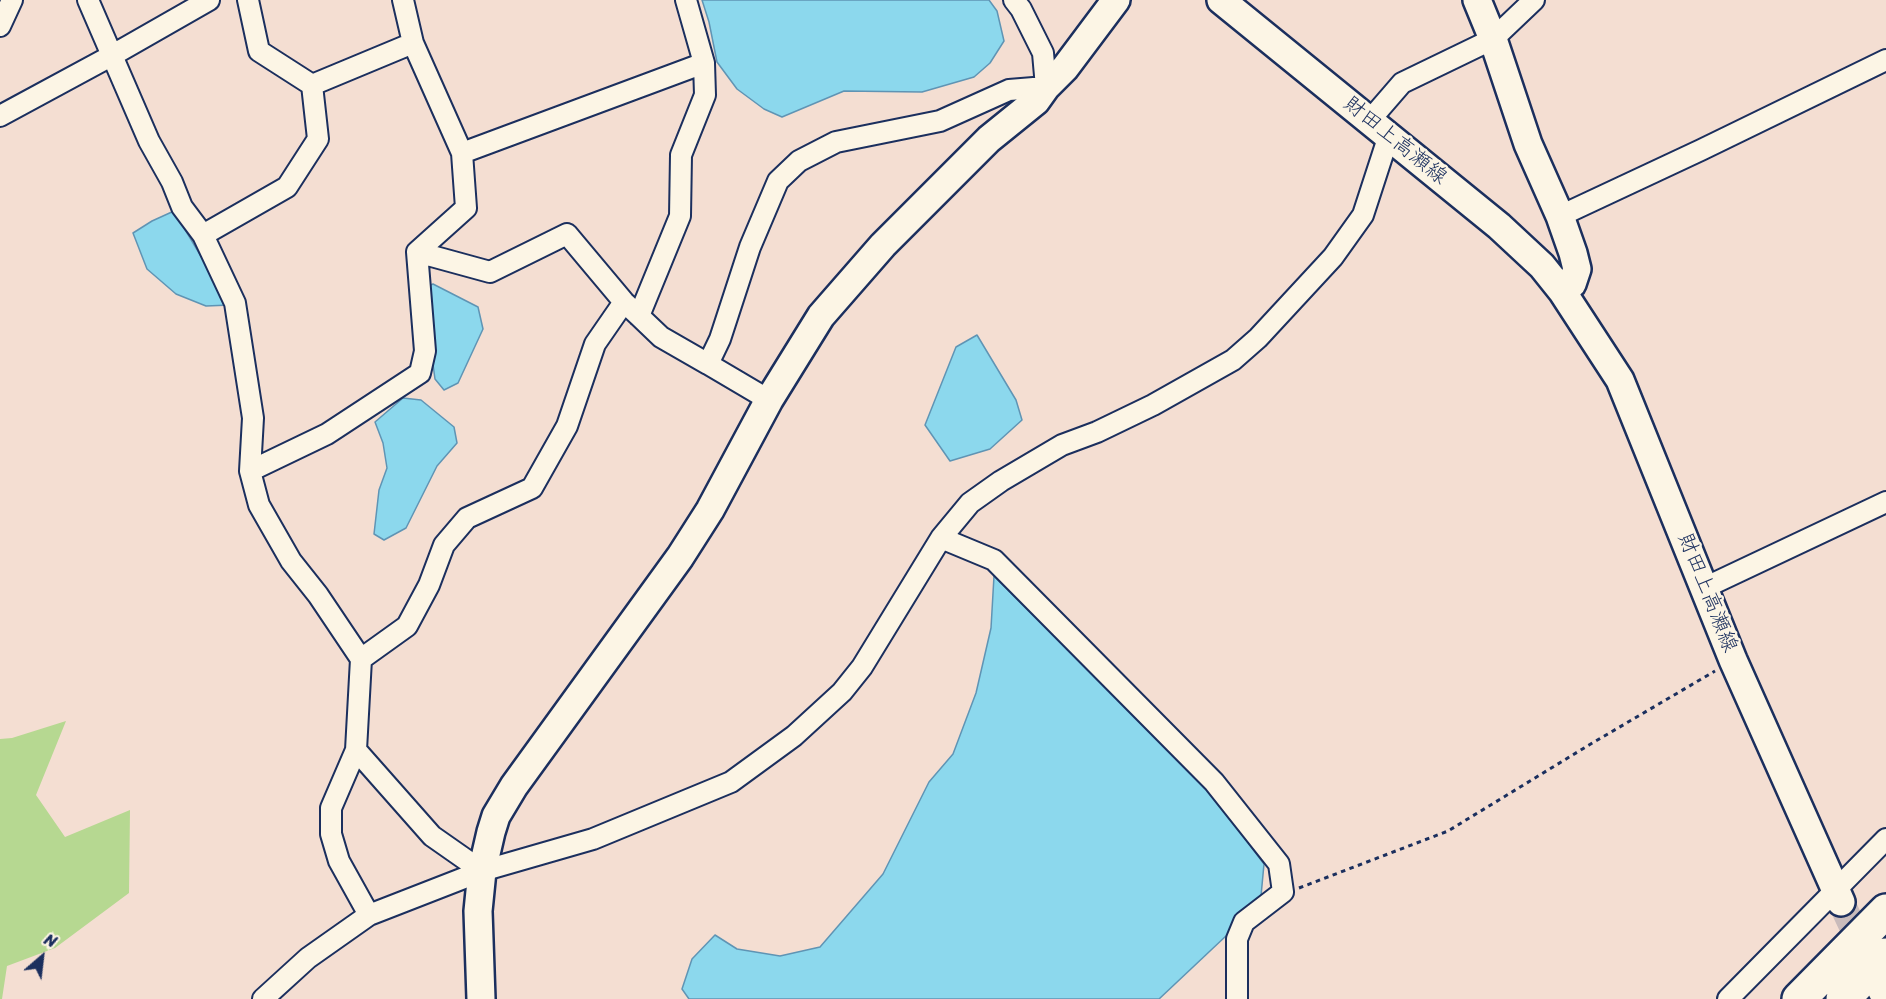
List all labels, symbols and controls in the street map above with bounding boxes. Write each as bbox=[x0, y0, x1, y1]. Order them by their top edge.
street label: 財田上高瀬線 bbox=[1338, 92, 1452, 190]
street label: 財田上高瀬線 bbox=[1672, 530, 1742, 656]
text: N bbox=[39, 925, 62, 956]
north arrow bbox=[12, 927, 72, 987]

